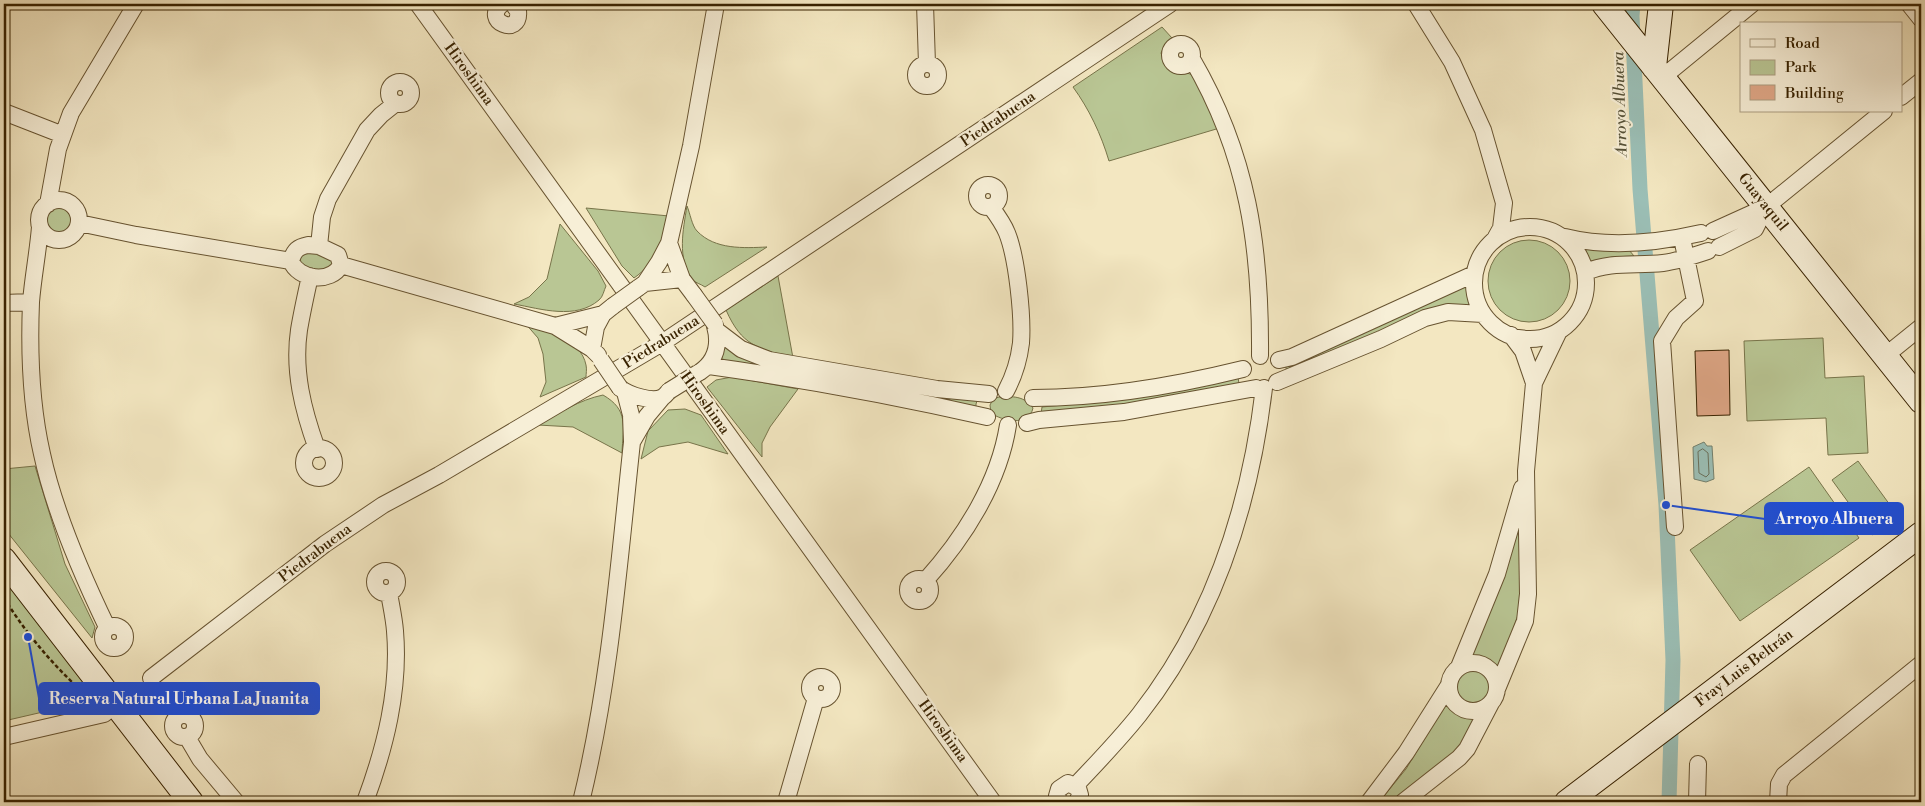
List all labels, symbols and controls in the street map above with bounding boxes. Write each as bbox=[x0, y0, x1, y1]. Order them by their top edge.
legend bbox=[1740, 22, 1902, 112]
text: Road bbox=[1785, 34, 1820, 53]
street label: Hiroshima bbox=[440, 39, 498, 109]
water label: Arroyo Albuera bbox=[1608, 51, 1632, 159]
text: Park bbox=[1785, 58, 1817, 77]
text: Building bbox=[1784, 84, 1844, 103]
street label: Piedrabuena bbox=[957, 87, 1040, 151]
street label: Guayaquil bbox=[1734, 169, 1792, 235]
street label: Piedrabuena bbox=[619, 311, 703, 373]
street label: Hiroshima bbox=[676, 368, 734, 438]
callout: Arroyo Albuera bbox=[1765, 503, 1903, 534]
text: Arroyo Albuera bbox=[1774, 509, 1894, 529]
street label: Piedrabuena bbox=[275, 519, 356, 587]
street label: Fray Luis Beltrán bbox=[1691, 625, 1797, 711]
callout: Reserva Natural Urbana La Juanita bbox=[39, 683, 319, 714]
text: Reserva Natural Urbana La Juanita bbox=[49, 689, 310, 709]
street label: Hiroshima bbox=[914, 696, 972, 766]

